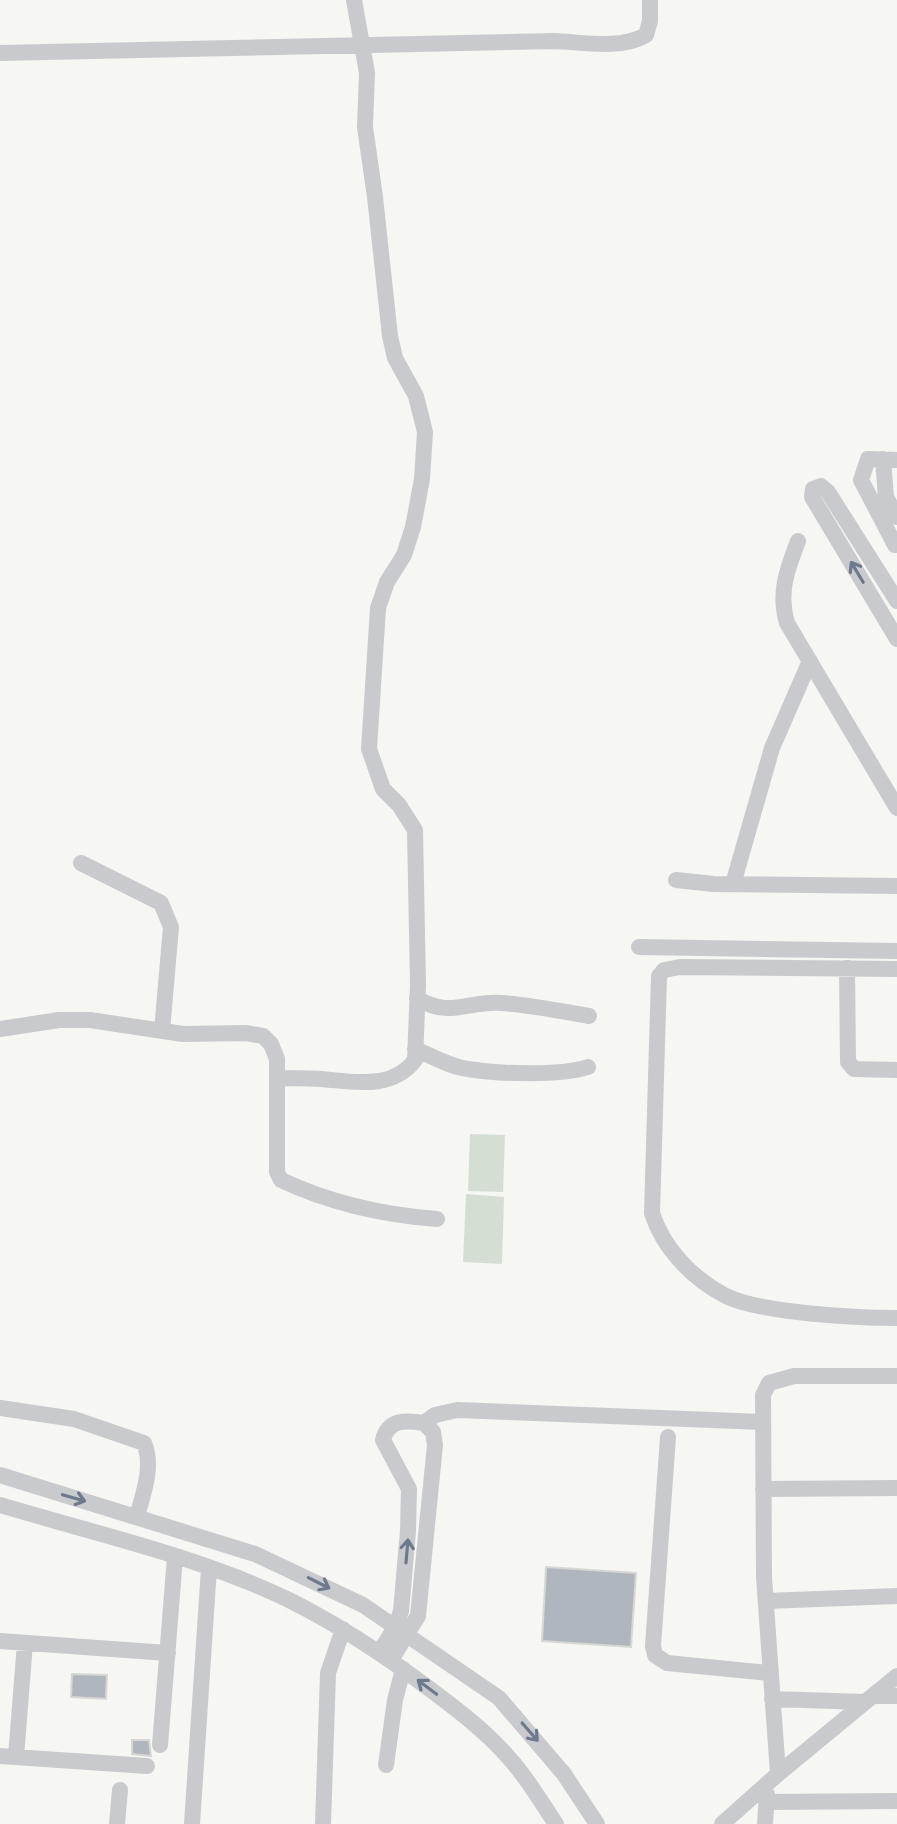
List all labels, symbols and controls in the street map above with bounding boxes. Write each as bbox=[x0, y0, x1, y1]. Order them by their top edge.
one-way arrow bbox=[849, 561, 865, 584]
one-way arrow bbox=[61, 1491, 87, 1506]
one-way arrow bbox=[399, 1538, 414, 1565]
one-way arrow bbox=[307, 1576, 331, 1592]
one-way arrow bbox=[417, 1678, 438, 1695]
one-way arrow bbox=[521, 1722, 539, 1742]

